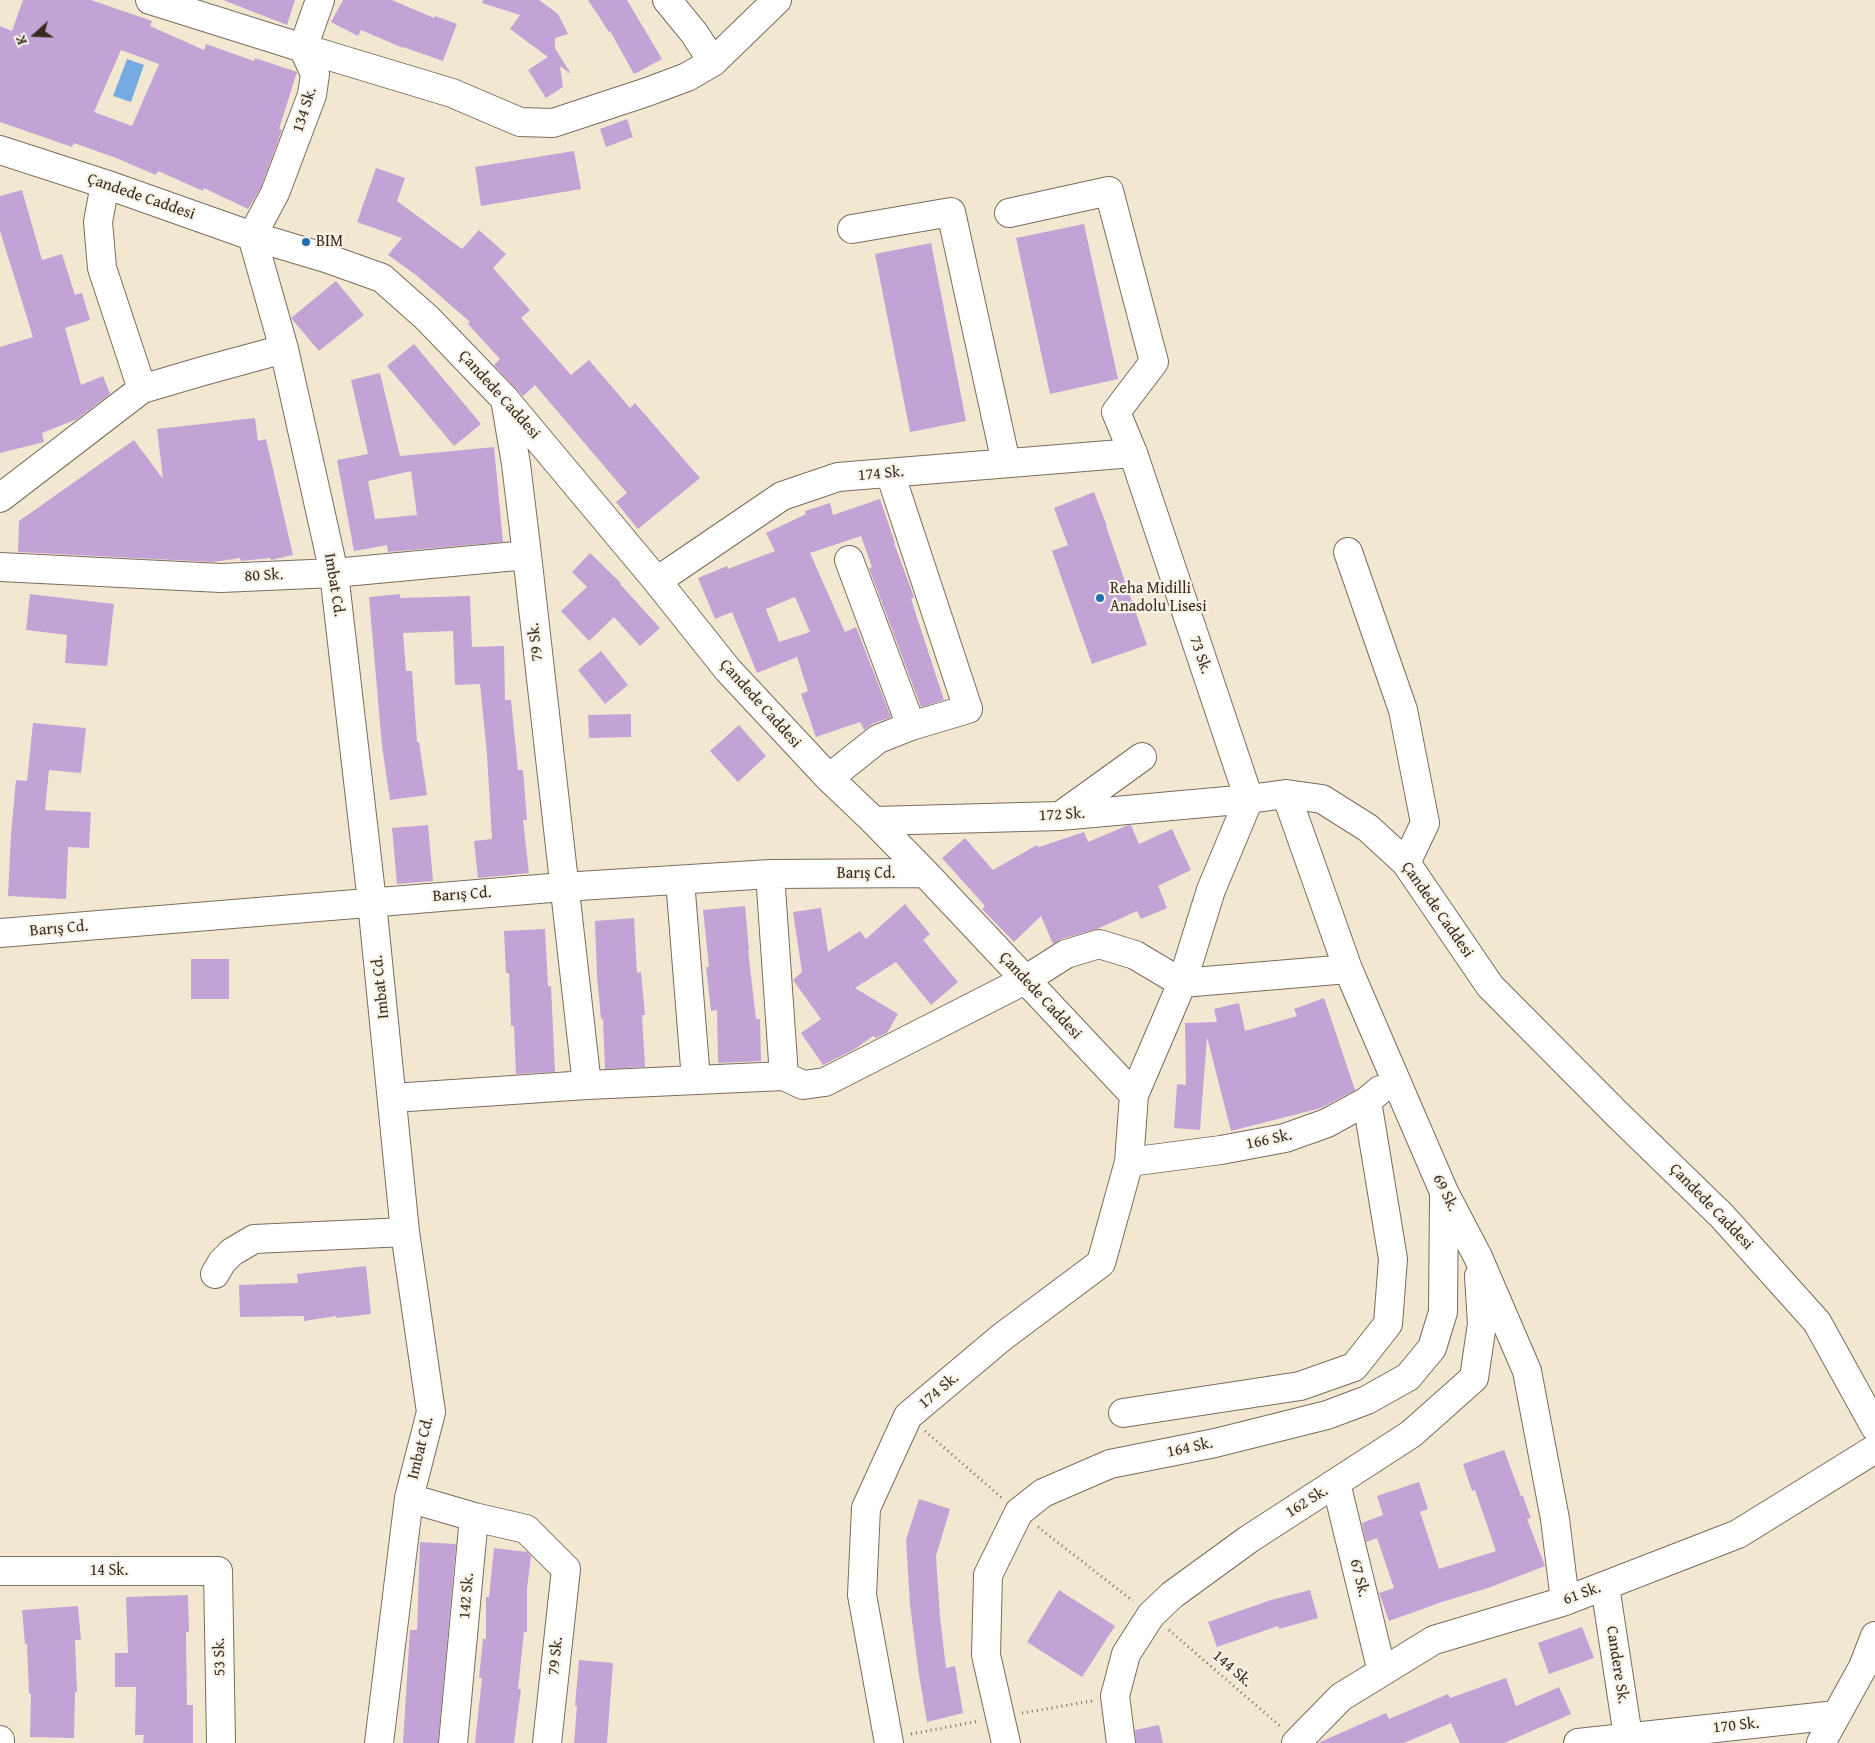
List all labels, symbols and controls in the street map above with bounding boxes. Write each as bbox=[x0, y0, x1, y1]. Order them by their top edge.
north arrow bbox=[10, 10, 60, 60]
text: K bbox=[10, 33, 32, 48]
street label: 134 Sk. bbox=[289, 85, 321, 135]
street label: Çandede Caddesi bbox=[85, 170, 197, 224]
place label: BIM bbox=[316, 232, 343, 252]
marker: BIM bbox=[300, 236, 312, 248]
street label: Çandede Caddesi bbox=[454, 347, 544, 443]
street label: 174 Sk. bbox=[857, 462, 905, 486]
street label: Imbat Cd. bbox=[320, 552, 348, 618]
street label: 80 Sk. bbox=[244, 565, 284, 587]
place label: Reha Midilli Anadolu Lisesi bbox=[1110, 579, 1207, 617]
marker: Reha Midilli Anadolu Lisesi bbox=[1094, 592, 1106, 604]
street label: 79 Sk. bbox=[524, 622, 548, 662]
street label: 73 Sk. bbox=[1185, 634, 1215, 676]
street label: Çandede Caddesi bbox=[715, 656, 805, 752]
street label: 172 Sk. bbox=[1038, 804, 1086, 826]
street label: Çandede Caddesi bbox=[1397, 858, 1477, 962]
street label: Barış Cd. bbox=[837, 864, 895, 884]
street label: Barış Cd. bbox=[432, 883, 492, 907]
street label: Barış Cd. bbox=[29, 917, 89, 941]
street label: Çandede Caddesi bbox=[995, 948, 1085, 1044]
street label: Imbat Cd. bbox=[368, 954, 394, 1020]
street label: 166 Sk. bbox=[1244, 1126, 1294, 1154]
street label: Çandede Caddesi bbox=[1665, 1160, 1757, 1254]
street label: 69 Sk. bbox=[1428, 1171, 1462, 1215]
street label: 174 Sk. bbox=[915, 1369, 963, 1413]
street label: Imbat Cd. bbox=[404, 1415, 438, 1481]
street label: 164 Sk. bbox=[1165, 1434, 1215, 1462]
street label: 162 Sk. bbox=[1282, 1482, 1332, 1522]
street label: 67 Sk. bbox=[1345, 1557, 1373, 1599]
street label: 14 Sk. bbox=[90, 1561, 128, 1581]
street label: 142 Sk. bbox=[455, 1572, 479, 1620]
street label: 61 Sk. bbox=[1561, 1578, 1603, 1610]
street label: Candere Sk. bbox=[1601, 1625, 1633, 1705]
street label: 79 Sk. bbox=[544, 1636, 568, 1676]
street label: 53 Sk. bbox=[210, 1637, 230, 1677]
street label: 144 Sk. bbox=[1208, 1647, 1256, 1691]
street label: 170 Sk. bbox=[1712, 1714, 1760, 1738]

